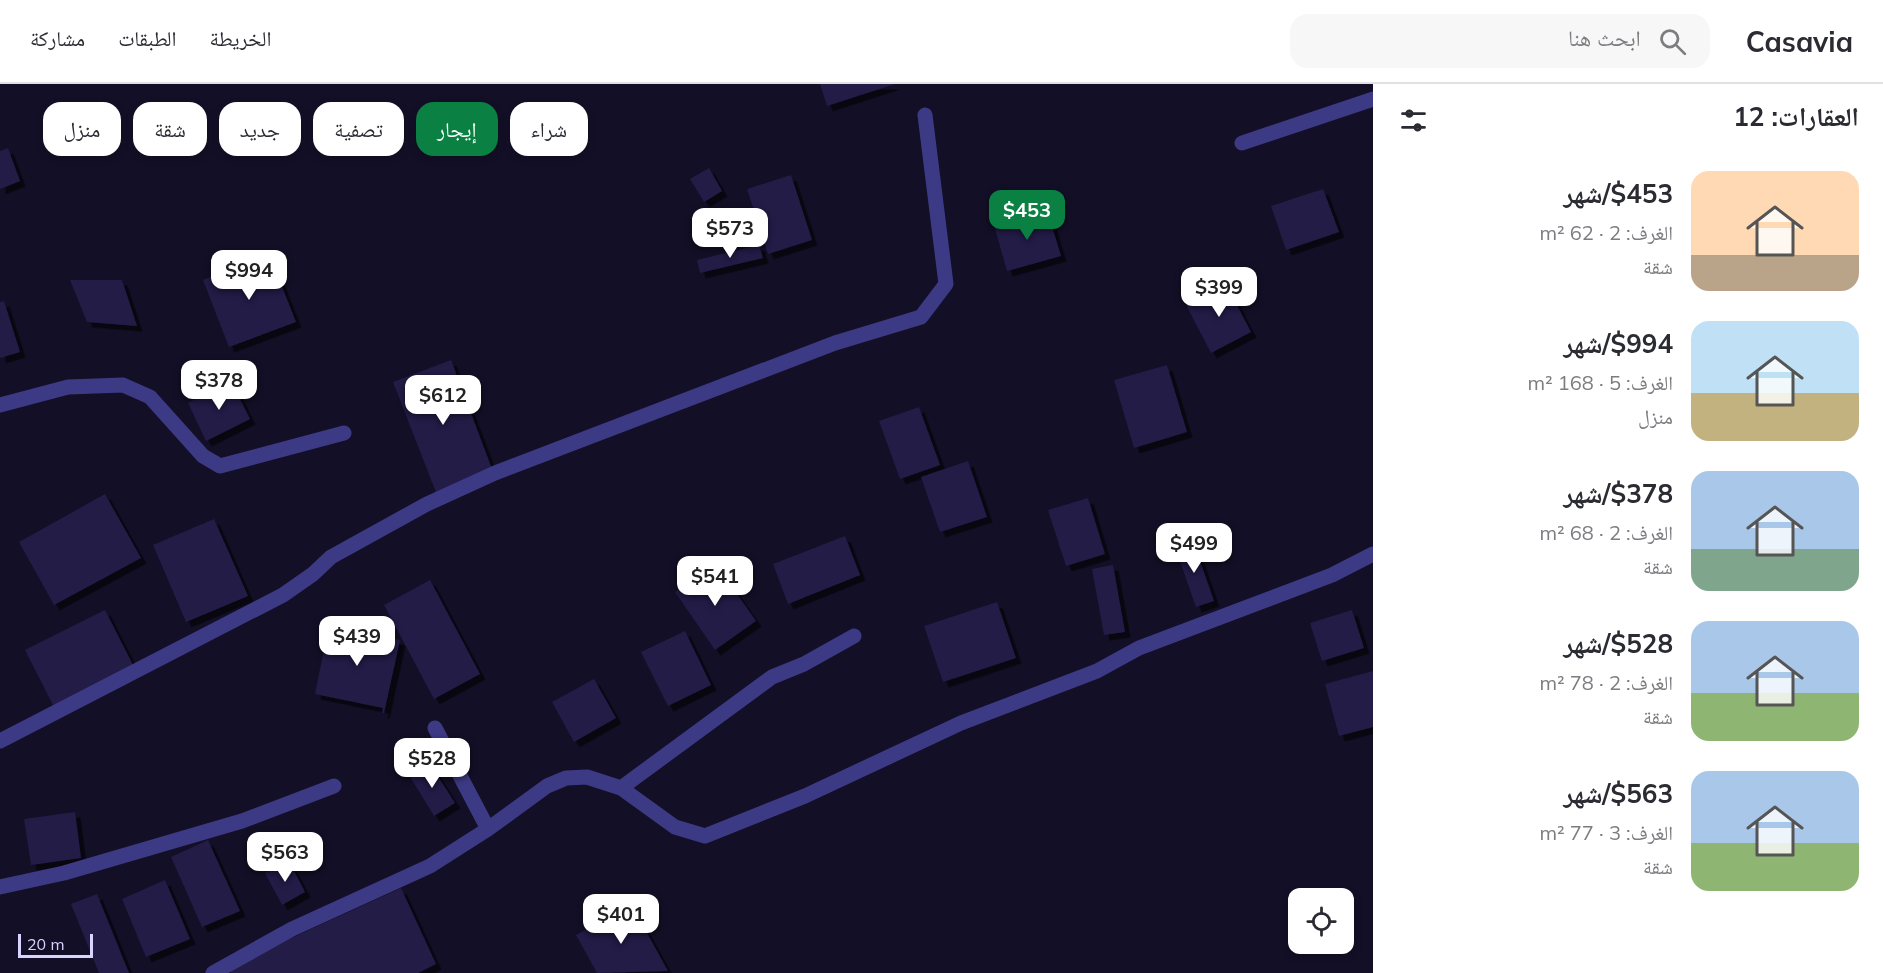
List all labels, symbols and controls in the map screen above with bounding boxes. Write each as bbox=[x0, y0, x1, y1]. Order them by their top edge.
search box bbox=[1290, 14, 1710, 68]
text: ابحث هنا bbox=[1568, 24, 1641, 52]
text: Casavia bbox=[1746, 24, 1853, 59]
text: مشاركة bbox=[30, 25, 85, 51]
text: الطبقات bbox=[118, 25, 177, 51]
text: الخريطة bbox=[210, 25, 271, 51]
icon: search bbox=[1656, 25, 1689, 58]
text: العقارات: 12 bbox=[1733, 100, 1859, 133]
chip: منزل bbox=[43, 102, 121, 156]
chip: شقة bbox=[133, 102, 207, 156]
chip: جديد bbox=[219, 102, 301, 156]
chip: تصفية bbox=[313, 102, 404, 156]
chip: إيجار bbox=[416, 102, 498, 156]
chip: شراء bbox=[510, 102, 588, 156]
icon: filters bbox=[1397, 104, 1430, 137]
text: $453/شهر bbox=[1564, 177, 1673, 210]
pin: $453 bbox=[991, 190, 1063, 241]
icon: home bbox=[1739, 195, 1811, 267]
text: $453 bbox=[1003, 197, 1051, 222]
pin: $573 bbox=[694, 208, 766, 259]
text: $573 bbox=[706, 215, 754, 240]
text: الغرف: 2 · 62 m² bbox=[1539, 220, 1673, 245]
pin: $994 bbox=[213, 250, 285, 301]
text: شقة bbox=[1643, 254, 1673, 279]
text: $994 bbox=[225, 257, 273, 282]
pin: $399 bbox=[1183, 267, 1255, 318]
text: $399 bbox=[1195, 274, 1243, 299]
text: $994/شهر bbox=[1564, 327, 1673, 360]
icon: home bbox=[1739, 345, 1811, 417]
pin: $378 bbox=[183, 360, 255, 411]
text: $378 bbox=[195, 367, 243, 392]
text: الغرف: 5 · 168 m² bbox=[1527, 370, 1673, 395]
pin: $612 bbox=[407, 375, 479, 426]
text: $612 bbox=[419, 382, 467, 407]
text: منزل bbox=[1638, 404, 1673, 429]
text: $378/شهر bbox=[1564, 477, 1673, 510]
icon: home bbox=[1739, 495, 1811, 567]
text: الغرف: 2 · 68 m² bbox=[1539, 520, 1673, 545]
pin: $499 bbox=[1158, 523, 1230, 574]
text: $499 bbox=[1170, 530, 1218, 555]
text: شقة bbox=[1643, 554, 1673, 579]
pin: $541 bbox=[679, 556, 751, 607]
text: $541 bbox=[691, 563, 739, 588]
pin: $439 bbox=[321, 616, 393, 667]
text: $439 bbox=[333, 623, 381, 648]
text: $528/شهر bbox=[1564, 627, 1673, 660]
icon: home bbox=[1739, 645, 1811, 717]
text: الغرف: 2 · 78 m² bbox=[1539, 670, 1673, 695]
text: شقة bbox=[1643, 704, 1673, 729]
pin: $528 bbox=[396, 738, 468, 789]
text: $528 bbox=[408, 745, 456, 770]
text: $563/شهر bbox=[1564, 777, 1673, 810]
icon: home bbox=[1739, 795, 1811, 867]
text: الغرف: 3 · 77 m² bbox=[1539, 820, 1673, 845]
pin: $563 bbox=[249, 832, 321, 883]
text: $563 bbox=[261, 839, 309, 864]
text: شقة bbox=[1643, 854, 1673, 879]
map controls bbox=[1288, 888, 1354, 954]
button: locate bbox=[1288, 888, 1354, 954]
pin: $401 bbox=[585, 894, 657, 945]
text: $401 bbox=[597, 901, 645, 926]
scale bar bbox=[18, 931, 93, 958]
text: 20 m bbox=[27, 934, 64, 954]

